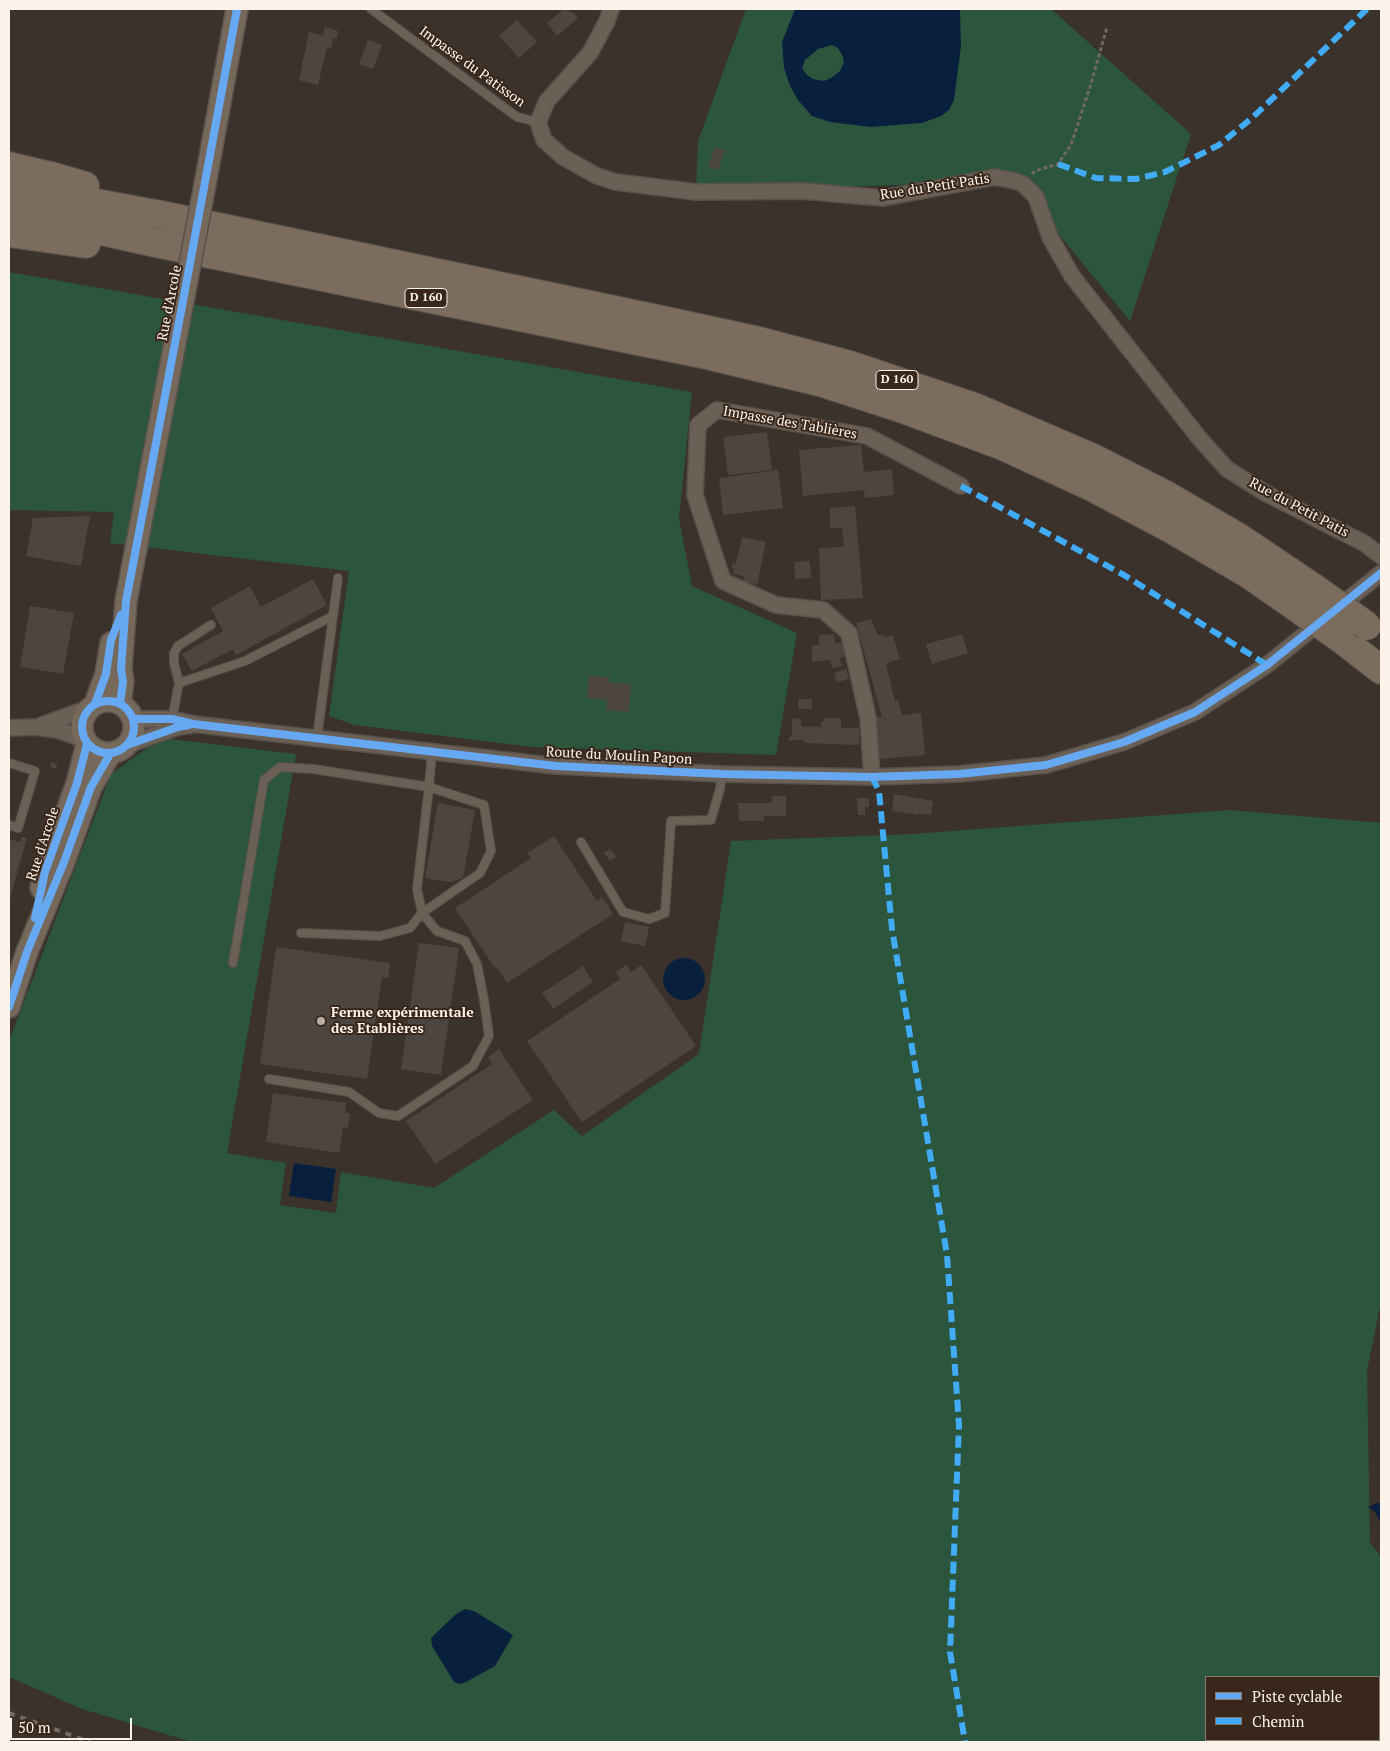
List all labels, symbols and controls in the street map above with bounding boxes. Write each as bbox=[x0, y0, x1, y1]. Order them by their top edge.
street label: Impasse du Patisson bbox=[416, 23, 528, 111]
street label: Rue du Petit Patis bbox=[879, 170, 991, 204]
street label: Rue d'Arcole bbox=[154, 264, 186, 342]
road number: D 160 bbox=[405, 288, 447, 308]
road number: D 160 bbox=[876, 370, 918, 390]
street label: Impasse des Tablières bbox=[722, 403, 858, 443]
street label: Rue du Petit Patis bbox=[1246, 475, 1352, 541]
street label: Route du Moulin Papon bbox=[545, 744, 693, 768]
street label: Rue d'Arcole bbox=[23, 805, 63, 883]
place label: Ferme expérimentale des Etablières bbox=[331, 1005, 474, 1038]
marker: Ferme expérimentale des Etablières bbox=[315, 1015, 327, 1027]
legend bbox=[1205, 1676, 1380, 1741]
text: Piste cyclable bbox=[1252, 1686, 1342, 1706]
scale bar bbox=[12, 1708, 135, 1740]
text: Chemin bbox=[1252, 1711, 1304, 1731]
text: 50 m bbox=[18, 1717, 51, 1737]

